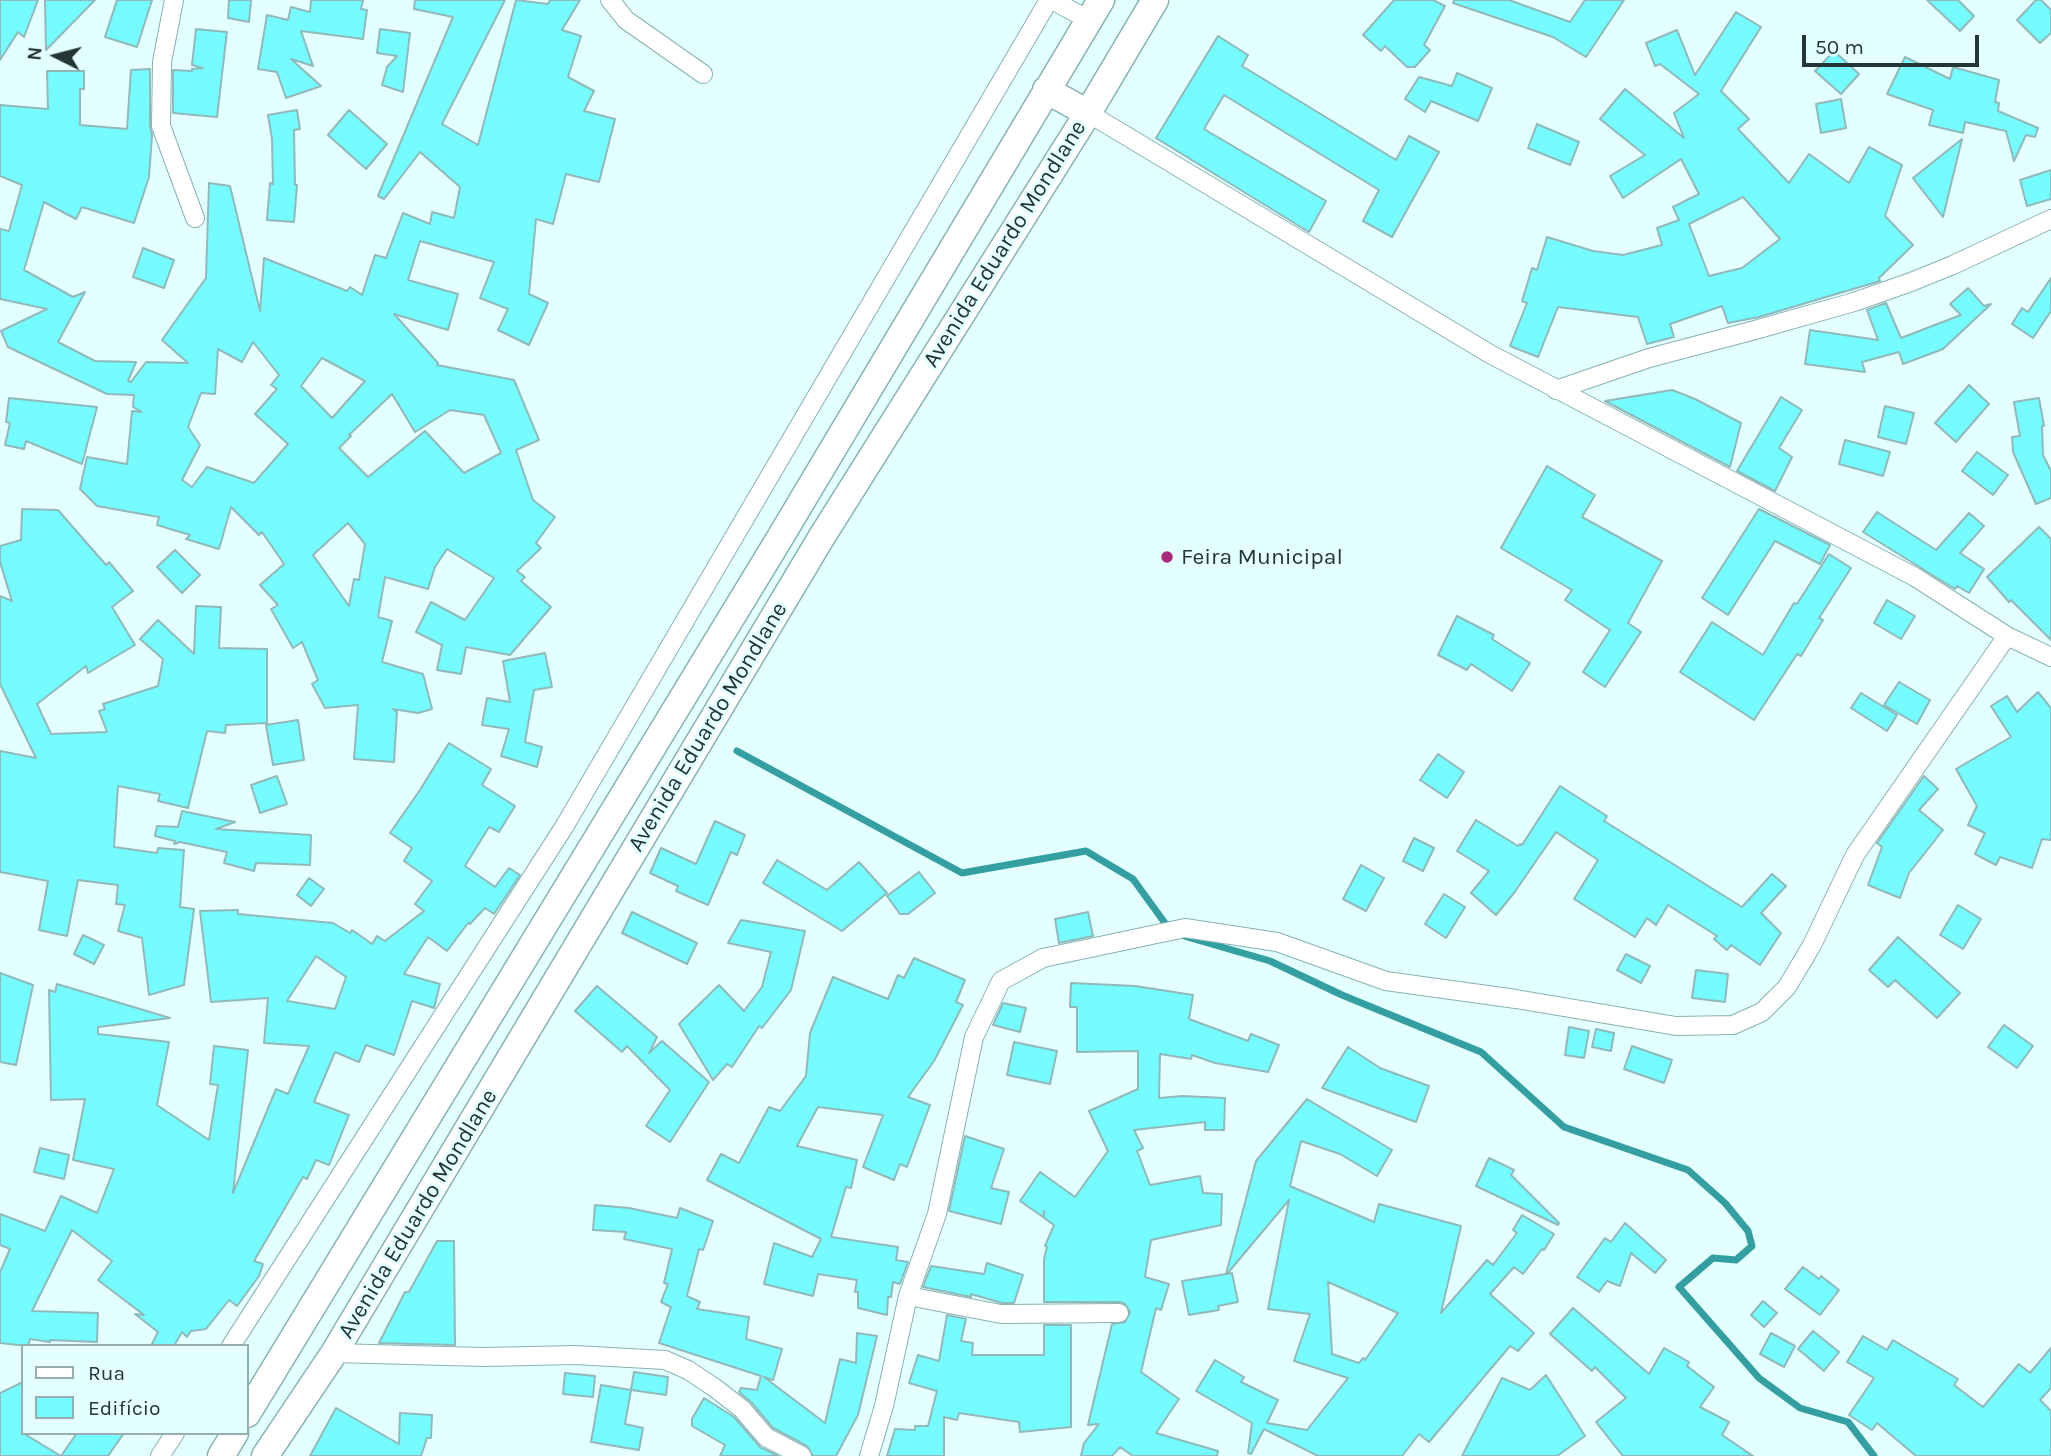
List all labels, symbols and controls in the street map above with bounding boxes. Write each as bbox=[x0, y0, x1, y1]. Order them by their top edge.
north arrow bbox=[21, 21, 91, 91]
scale bar bbox=[1806, 21, 1983, 65]
text: 50 m bbox=[1815, 35, 1864, 59]
text: N bbox=[23, 46, 47, 62]
street label: Avenida Eduardo Mondlane bbox=[918, 115, 1092, 373]
place label: Feira Municipal bbox=[1181, 543, 1343, 571]
marker: Feira Municipal bbox=[1159, 549, 1175, 565]
street label: Avenida Eduardo Mondlane bbox=[623, 597, 793, 857]
street label: Avenida Eduardo Mondlane bbox=[333, 1084, 503, 1344]
legend bbox=[21, 1344, 248, 1435]
text: Rua bbox=[88, 1361, 125, 1385]
text: Edifício bbox=[88, 1396, 161, 1420]

